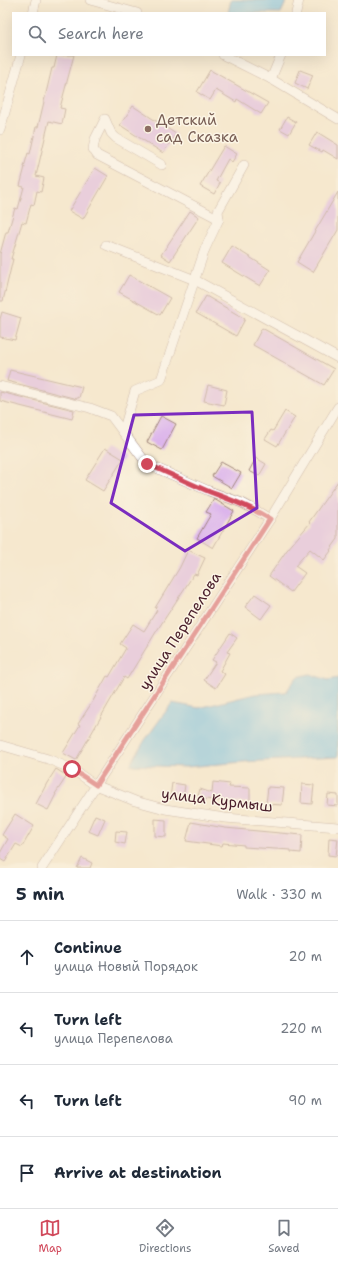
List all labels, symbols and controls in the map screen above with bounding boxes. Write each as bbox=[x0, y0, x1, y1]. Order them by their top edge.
search box bbox=[12, 12, 326, 56]
icon: search bbox=[26, 23, 48, 45]
text: Search here bbox=[58, 24, 144, 44]
place label: Детский сад Сказка bbox=[156, 110, 239, 147]
marker: Детский сад Сказка bbox=[143, 124, 153, 134]
route end bbox=[138, 455, 156, 473]
street label: улица Перепелова bbox=[134, 568, 226, 694]
route start bbox=[63, 760, 81, 778]
street label: улица Курмыш bbox=[160, 783, 274, 817]
text: 5 min bbox=[16, 883, 64, 905]
text: Walk · 330 m bbox=[236, 886, 322, 903]
text: Continue bbox=[54, 938, 122, 958]
icon: ahead bbox=[16, 946, 38, 968]
text: 20 m bbox=[289, 948, 322, 965]
text: улица Новый Порядок bbox=[54, 958, 198, 975]
text: Turn left bbox=[54, 1010, 122, 1030]
icon: left bbox=[16, 1018, 38, 1040]
text: 220 m bbox=[280, 1020, 322, 1037]
text: улица Перепелова bbox=[54, 1030, 173, 1047]
icon: left bbox=[16, 1090, 38, 1112]
text: Turn left bbox=[54, 1091, 122, 1111]
text: 90 m bbox=[288, 1092, 322, 1109]
icon: arrive bbox=[16, 1162, 38, 1184]
text: Arrive at destination bbox=[54, 1163, 222, 1183]
tab: Map bbox=[38, 1217, 62, 1256]
tab: Directions bbox=[139, 1217, 191, 1256]
tab: Saved bbox=[268, 1217, 300, 1256]

